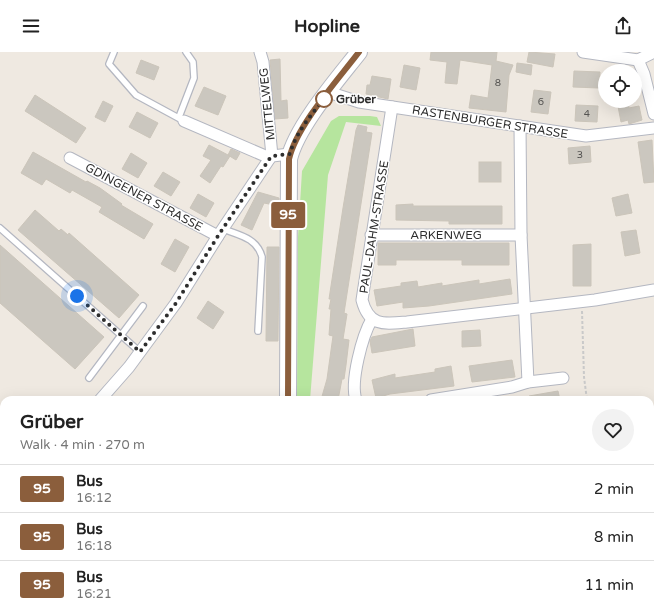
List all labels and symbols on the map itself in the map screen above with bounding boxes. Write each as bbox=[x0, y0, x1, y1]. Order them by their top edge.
street label: MITTELWEG bbox=[256, 67, 278, 141]
house number: 8 bbox=[495, 77, 501, 89]
marker: Grüber bbox=[315, 90, 333, 108]
place label: Grüber bbox=[336, 92, 376, 106]
house number: 6 bbox=[538, 96, 544, 108]
street label: RASTENBURGER STRASSE bbox=[411, 103, 569, 141]
house number: 4 bbox=[584, 108, 590, 120]
house number: 3 bbox=[577, 149, 583, 161]
street label: PAUL-DAHM-STRASSE bbox=[357, 159, 391, 295]
street label: GDINGENER STRASSE bbox=[83, 160, 205, 234]
line badge: 95 bbox=[270, 202, 306, 228]
street label: ARKENWEG bbox=[410, 228, 482, 242]
your location bbox=[67, 286, 87, 306]

